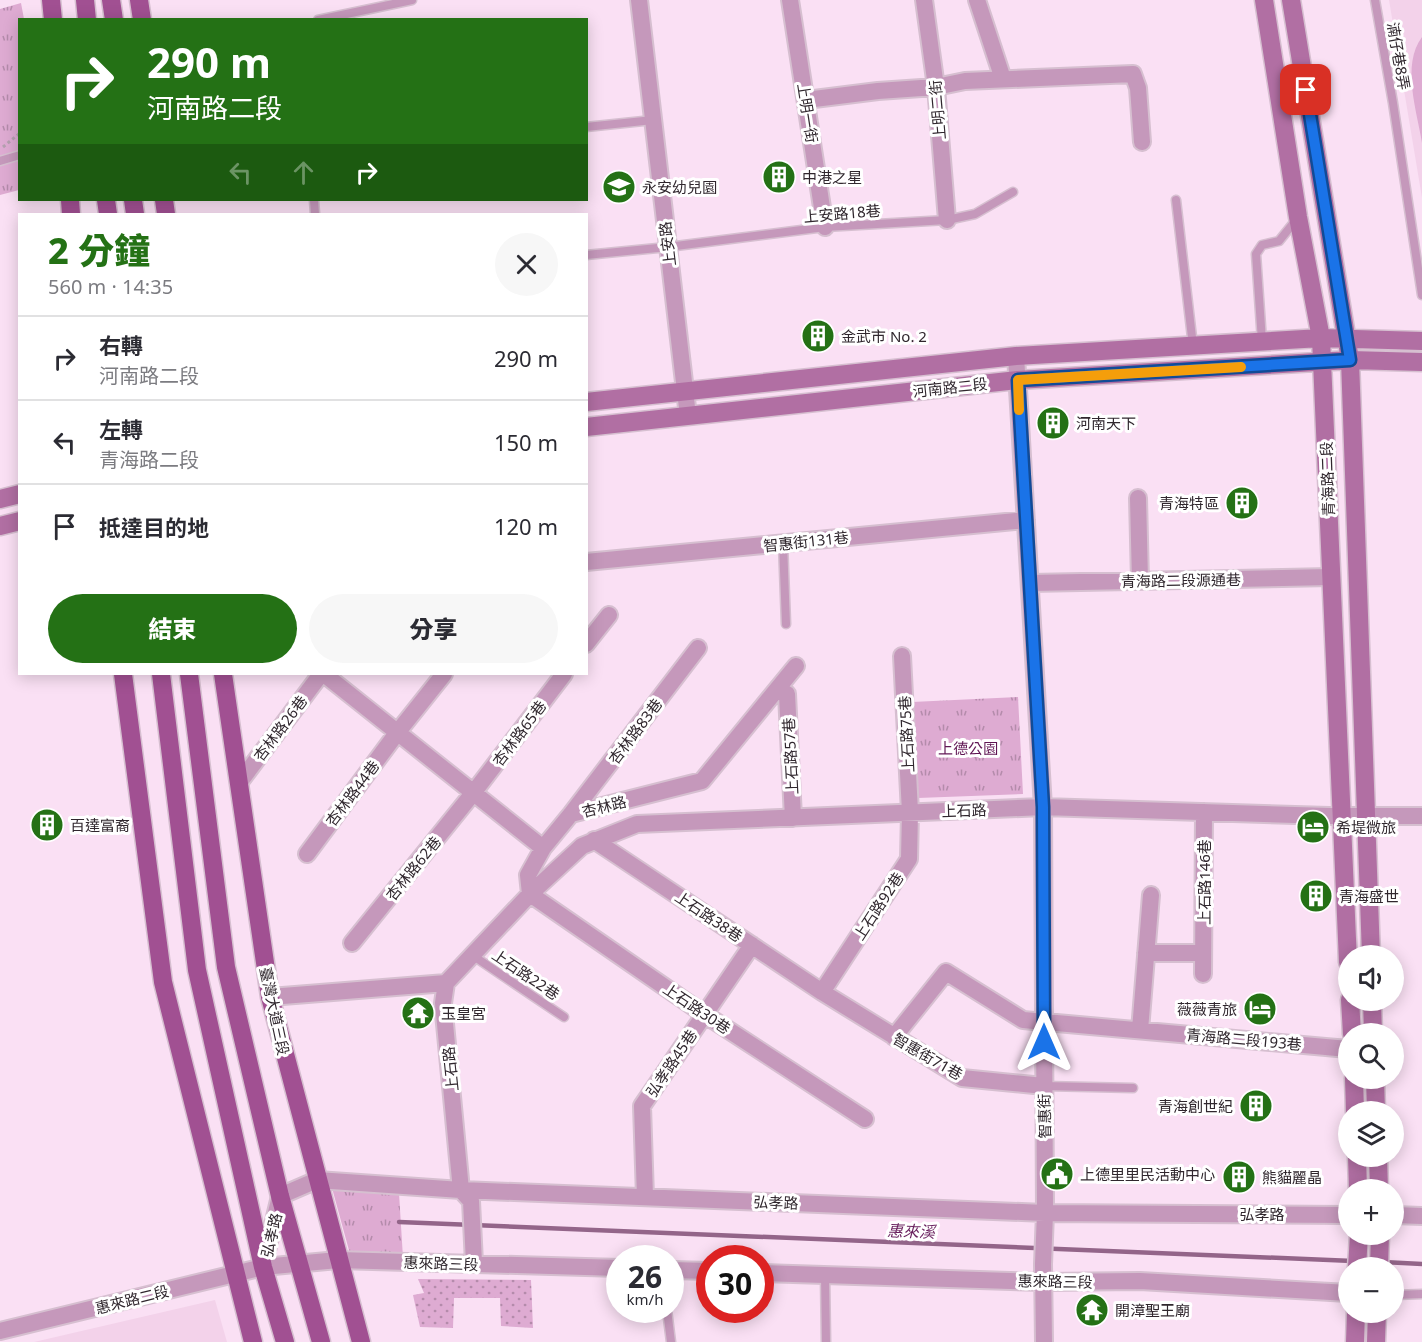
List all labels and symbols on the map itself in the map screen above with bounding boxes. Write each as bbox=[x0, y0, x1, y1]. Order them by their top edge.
street label: 湳仔巷8弄 bbox=[1383, 20, 1415, 92]
pin bbox=[1280, 64, 1331, 115]
street label: 上明二街 bbox=[924, 79, 950, 141]
street label: 上明一街 bbox=[793, 82, 823, 144]
building icon: 中港之星 bbox=[761, 159, 797, 195]
place label: 中港之星 bbox=[802, 167, 862, 187]
school or university icon: 永安幼兒園 bbox=[601, 169, 637, 205]
place label: 永安幼兒園 bbox=[642, 177, 717, 197]
street label: 上安路18巷 bbox=[803, 200, 881, 226]
street label: 上安路 bbox=[654, 220, 680, 268]
building icon: 金武市 No. 2 bbox=[800, 318, 836, 354]
place label: 金武市 No. 2 bbox=[841, 326, 927, 346]
street label: 河南路二段 bbox=[912, 373, 988, 401]
building icon: 河南天下 bbox=[1035, 405, 1071, 441]
place label: 河南天下 bbox=[1076, 413, 1136, 433]
street label: 青海路二段 bbox=[1316, 441, 1338, 517]
building icon: 青海特區 bbox=[1224, 485, 1260, 521]
place label: 青海特區 bbox=[1159, 493, 1219, 513]
street label: 智惠街131巷 bbox=[762, 527, 850, 555]
street label: 青海路二段源通巷 bbox=[1121, 569, 1241, 591]
street label: 杏林路26巷 bbox=[249, 691, 311, 765]
street label: 杏林路83巷 bbox=[604, 694, 666, 768]
street label: 上石路75巷 bbox=[894, 695, 918, 773]
street label: 杏林路65巷 bbox=[488, 696, 550, 770]
street label: 上石路57巷 bbox=[778, 717, 802, 795]
park label: 上德公園 bbox=[938, 738, 998, 758]
street label: 杏林路44巷 bbox=[321, 756, 383, 830]
street label: 杏林路 bbox=[580, 791, 628, 821]
street label: 上石路 bbox=[941, 799, 987, 821]
building icon: 百達富裔 bbox=[29, 807, 65, 843]
hotel icon: 希堤微旅 bbox=[1295, 809, 1331, 845]
place label: 百達富裔 bbox=[70, 815, 130, 835]
place label: 希堤微旅 bbox=[1336, 817, 1396, 837]
street label: 杏林路62巷 bbox=[381, 832, 445, 904]
street label: 上石路146巷 bbox=[1194, 839, 1214, 925]
street label: 上石路92巷 bbox=[849, 868, 907, 944]
building icon: 青海盛世 bbox=[1298, 878, 1334, 914]
street label: 上石路38巷 bbox=[671, 886, 747, 946]
place label: 青海盛世 bbox=[1339, 886, 1399, 906]
street label: 上石路22巷 bbox=[488, 944, 564, 1004]
street label: 臺灣大道三段 bbox=[256, 965, 294, 1057]
street label: 上石路30巷 bbox=[659, 978, 735, 1038]
hotel icon: 薇薇青旅 bbox=[1242, 991, 1278, 1027]
temple icon: 玉皇宮 bbox=[400, 995, 436, 1031]
place label: 薇薇青旅 bbox=[1177, 999, 1237, 1019]
place label: 玉皇宮 bbox=[441, 1003, 486, 1023]
position arrow bbox=[1012, 1010, 1076, 1074]
street label: 青海路二段193巷 bbox=[1185, 1024, 1303, 1054]
street label: 弘孝路45巷 bbox=[641, 1025, 701, 1101]
street label: 智惠街71巷 bbox=[890, 1028, 966, 1084]
street label: 上石路 bbox=[438, 1046, 462, 1092]
building icon: 青海創世紀 bbox=[1238, 1088, 1274, 1124]
street label: 智惠街 bbox=[1034, 1093, 1054, 1139]
place label: 青海創世紀 bbox=[1158, 1096, 1233, 1116]
public building icon: 上德里里民活動中心 bbox=[1039, 1156, 1075, 1192]
building icon: 熊貓麗晶 bbox=[1221, 1159, 1257, 1195]
place label: 上德里里民活動中心 bbox=[1080, 1164, 1215, 1184]
place label: 熊貓麗晶 bbox=[1262, 1167, 1322, 1187]
street label: 弘孝路 bbox=[753, 1191, 799, 1213]
street label: 弘孝路 bbox=[1239, 1204, 1285, 1224]
street label: 弘孝路 bbox=[256, 1211, 286, 1259]
water label: 惠來溪 bbox=[887, 1219, 937, 1243]
speed limit sign: 30 bbox=[696, 1245, 774, 1323]
street label: 惠來路三段 bbox=[403, 1252, 479, 1274]
street label: 惠來路三段 bbox=[1017, 1270, 1093, 1292]
street label: 惠來路二段 bbox=[93, 1280, 171, 1318]
temple icon: 開漳聖王廟 bbox=[1074, 1292, 1110, 1328]
place label: 開漳聖王廟 bbox=[1115, 1300, 1190, 1320]

